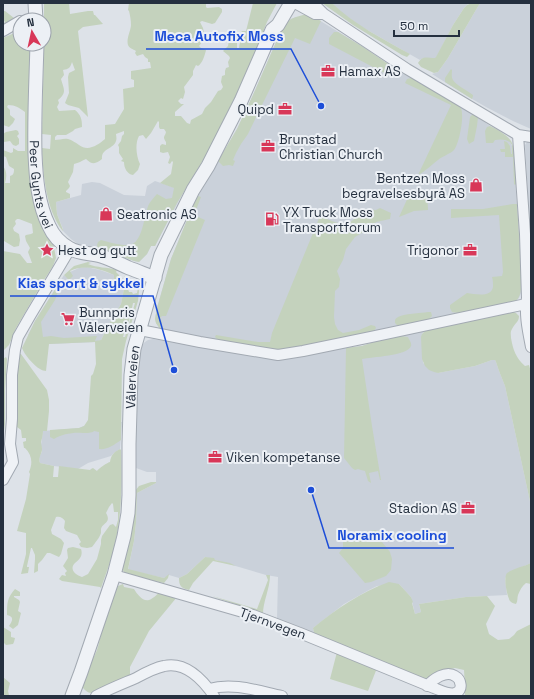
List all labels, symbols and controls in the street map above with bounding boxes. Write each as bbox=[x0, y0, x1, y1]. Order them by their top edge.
north arrow bbox=[12, 12, 52, 52]
scale bar bbox=[394, 12, 459, 38]
text: N bbox=[26, 15, 35, 30]
text: 50 m bbox=[400, 18, 428, 34]
callout: Meca Autofix Moss bbox=[146, 23, 291, 49]
text: Meca Autofix Moss bbox=[155, 27, 283, 45]
office icon: Hamax AS bbox=[320, 63, 336, 79]
place label: Hamax AS bbox=[339, 63, 401, 80]
place label: Quipd bbox=[237, 101, 274, 118]
office icon: Quipd bbox=[277, 101, 293, 117]
place label: Brunstad Christian Church bbox=[279, 131, 383, 163]
office icon: Brunstad Christian Church bbox=[260, 138, 276, 154]
street label: Peer Gynts vei bbox=[26, 140, 57, 231]
place label: Bentzen Moss begravelsesbyrå AS bbox=[342, 170, 465, 202]
shop icon: Bentzen Moss begravelsesbyrå AS bbox=[468, 177, 484, 193]
place label: YX Truck Moss Transportforum bbox=[283, 204, 381, 236]
shop icon: Seatronic AS bbox=[98, 206, 114, 222]
place label: Seatronic AS bbox=[117, 206, 197, 223]
fuel station icon: YX Truck Moss Transportforum bbox=[264, 211, 280, 227]
place icon: Hest og gutt bbox=[39, 242, 55, 258]
place label: Hest og gutt bbox=[58, 242, 136, 259]
place label: Trigonor bbox=[407, 242, 459, 259]
office icon: Trigonor bbox=[462, 242, 478, 258]
callout: Kias sport & sykkel bbox=[10, 270, 153, 296]
text: Kias sport & sykkel bbox=[18, 274, 144, 292]
place label: Bunnpris Vålerveien bbox=[79, 304, 143, 336]
supermarket icon: Bunnpris Vålerveien bbox=[60, 311, 76, 327]
street label: Vålerveien bbox=[122, 343, 144, 409]
office icon: Viken kompetanse bbox=[207, 449, 223, 465]
place label: Viken kompetanse bbox=[226, 449, 341, 466]
place label: Stadion AS bbox=[389, 500, 457, 517]
office icon: Stadion AS bbox=[460, 500, 476, 516]
callout: Noramix cooling bbox=[329, 522, 454, 548]
text: Noramix cooling bbox=[337, 526, 447, 544]
street label: Tjernvegen bbox=[237, 604, 308, 643]

